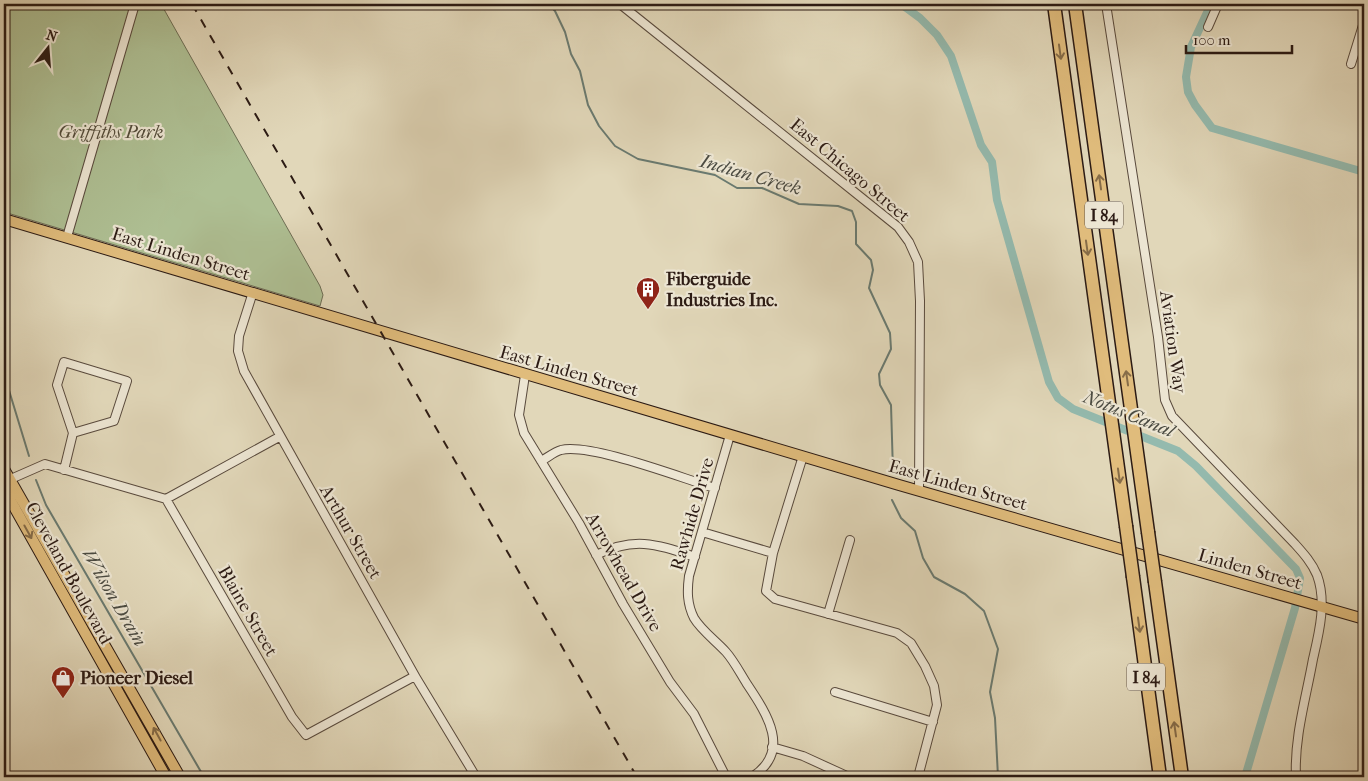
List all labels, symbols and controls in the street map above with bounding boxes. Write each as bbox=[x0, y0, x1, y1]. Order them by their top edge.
north arrow bbox=[22, 22, 72, 72]
scale bar bbox=[1186, 22, 1292, 54]
text: N bbox=[44, 26, 60, 46]
text: 100 m bbox=[1193, 31, 1231, 49]
one-way arrow bbox=[1056, 44, 1066, 60]
street label: East Chicago Street bbox=[785, 114, 914, 227]
park label: Griffiths Park bbox=[59, 122, 163, 143]
water label: Indian Creek bbox=[697, 150, 804, 200]
one-way arrow bbox=[1094, 175, 1104, 191]
road number: I 84 bbox=[1085, 202, 1123, 228]
street label: East Linden Street bbox=[109, 223, 253, 286]
one-way arrow bbox=[1083, 239, 1093, 255]
place label: Fiberguide Industries Inc. bbox=[665, 269, 778, 311]
building icon: Fiberguide Industries Inc. bbox=[635, 276, 661, 310]
street label: Aviation Way bbox=[1155, 289, 1190, 396]
street label: East Linden Street bbox=[497, 342, 641, 401]
one-way arrow bbox=[1122, 370, 1132, 386]
water label: Notus Canal bbox=[1079, 385, 1179, 443]
street label: Rawhide Drive bbox=[666, 455, 719, 573]
street label: East Linden Street bbox=[886, 456, 1030, 515]
one-way arrow bbox=[1114, 467, 1124, 483]
street label: Arthur Street bbox=[315, 481, 386, 583]
street label: Cleveland Boulevard bbox=[21, 498, 116, 648]
street label: Arrowhead Drive bbox=[581, 508, 666, 636]
one-way arrow bbox=[23, 524, 33, 538]
water label: Wilson Drain bbox=[77, 545, 151, 650]
street label: Linden Street bbox=[1196, 545, 1305, 594]
street label: Blaine Street bbox=[213, 562, 282, 661]
one-way arrow bbox=[1134, 616, 1144, 632]
road number: I 84 bbox=[1127, 664, 1165, 690]
shop icon: Pioneer Diesel bbox=[50, 665, 76, 699]
place label: Pioneer Diesel bbox=[80, 668, 194, 689]
one-way arrow bbox=[1170, 721, 1180, 737]
one-way arrow bbox=[152, 727, 162, 742]

